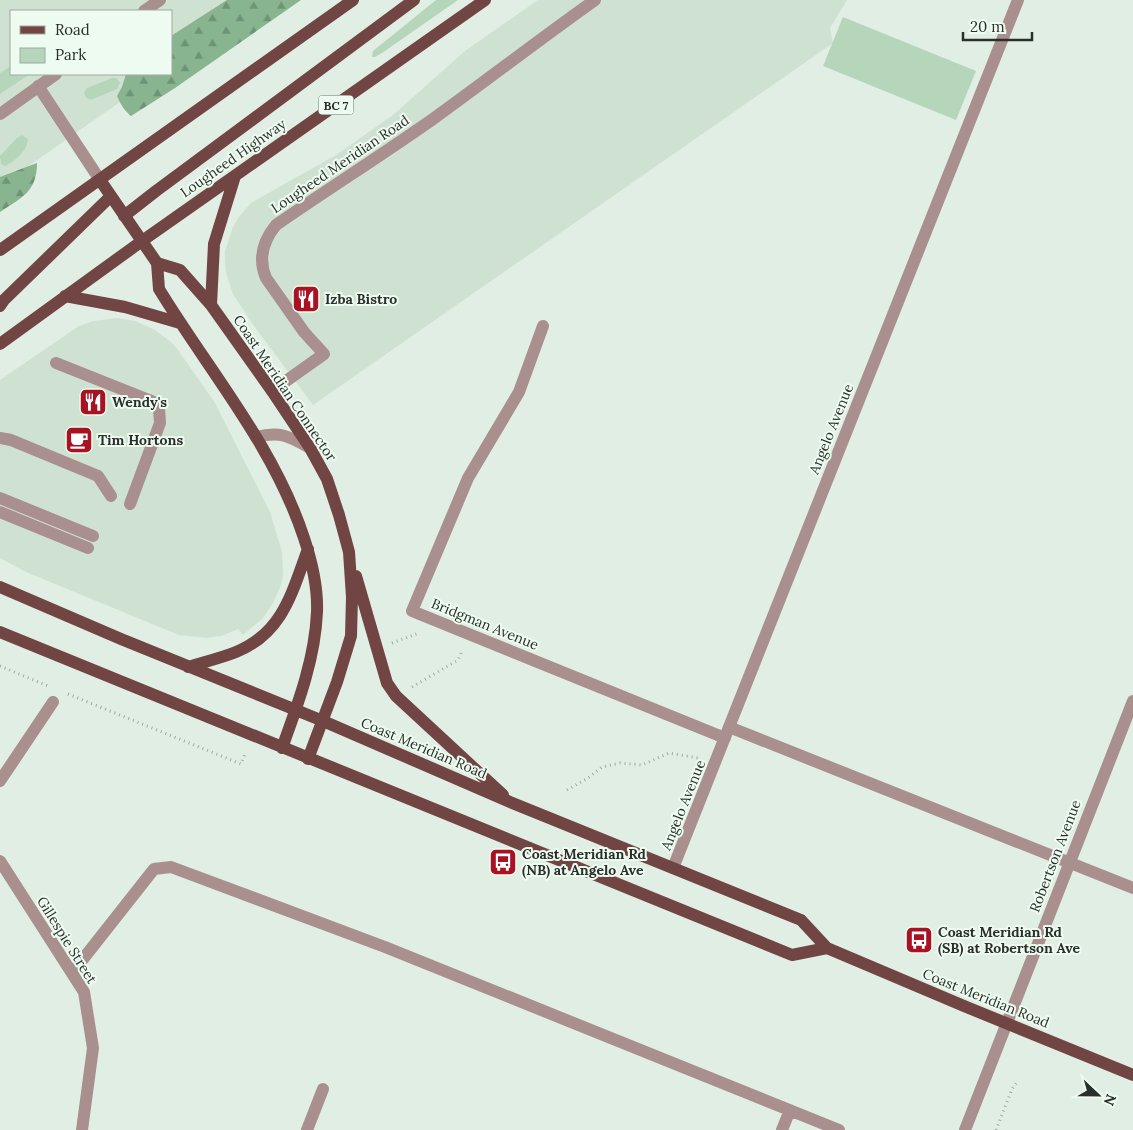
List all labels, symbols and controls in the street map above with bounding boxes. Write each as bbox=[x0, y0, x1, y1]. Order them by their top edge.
legend bbox=[10, 10, 172, 75]
scale bar bbox=[963, 10, 1032, 42]
text: 20 m bbox=[970, 17, 1005, 36]
text: Road bbox=[55, 20, 90, 39]
text: Park bbox=[55, 45, 86, 64]
road number: BC 7 bbox=[318, 96, 354, 114]
street label: Lougheed Meridian Road bbox=[268, 111, 412, 217]
street label: Lougheed Highway bbox=[177, 114, 290, 201]
restaurant icon: Izba Bistro bbox=[291, 284, 321, 314]
place label: Izba Bistro bbox=[325, 290, 397, 308]
street label: Coast Meridian Connector bbox=[229, 312, 341, 464]
street label: Angelo Avenue bbox=[804, 381, 857, 478]
restaurant icon: Wendy's bbox=[78, 387, 108, 417]
place label: Wendy's bbox=[112, 393, 167, 411]
cafe icon: Tim Hortons bbox=[64, 425, 94, 455]
place label: Tim Hortons bbox=[98, 431, 183, 449]
street label: Bridgman Avenue bbox=[429, 594, 542, 654]
street label: Coast Meridian Road bbox=[358, 713, 490, 783]
street label: Angelo Avenue bbox=[656, 757, 709, 854]
street label: Robertson Avenue bbox=[1025, 797, 1085, 915]
place label: Coast Meridian Rd (NB) at Angelo Ave bbox=[522, 845, 646, 879]
bus stop icon: Coast Meridian Rd (NB) at Angelo Ave bbox=[488, 847, 518, 877]
street label: Gillespie Street bbox=[33, 893, 101, 987]
place label: Coast Meridian Rd (SB) at Robertson Ave bbox=[938, 923, 1081, 957]
bus stop icon: Coast Meridian Rd (SB) at Robertson Ave bbox=[904, 925, 934, 955]
street label: Coast Meridian Road bbox=[920, 964, 1052, 1032]
north arrow bbox=[1073, 1070, 1123, 1120]
text: N bbox=[1100, 1091, 1120, 1108]

